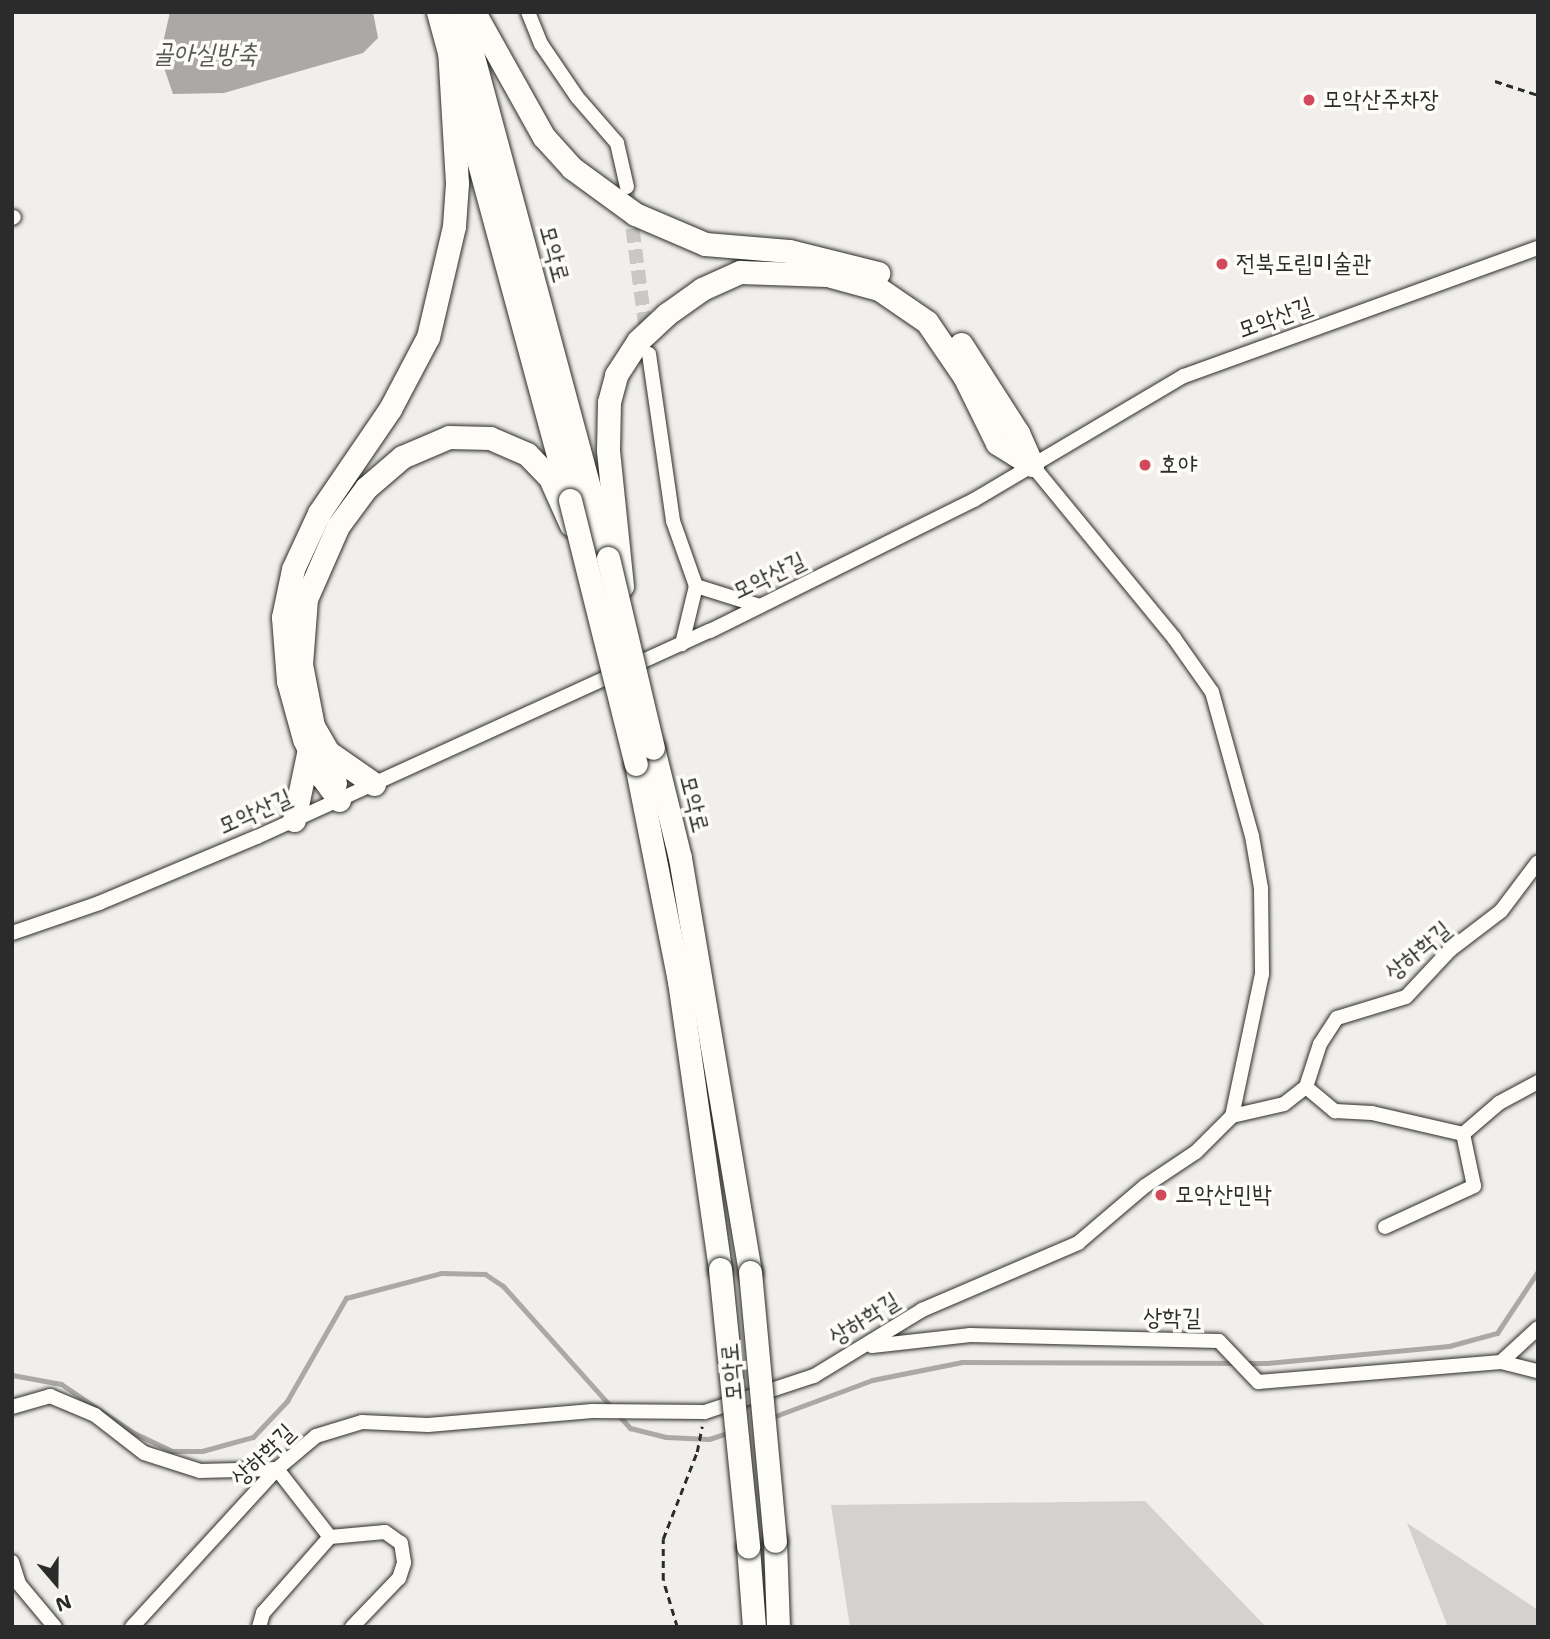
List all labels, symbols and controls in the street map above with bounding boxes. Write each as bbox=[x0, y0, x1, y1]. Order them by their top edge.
water label: 골아실방축 bbox=[153, 37, 257, 69]
place label: 모악산주차장 bbox=[1323, 86, 1439, 114]
marker: 모악산주차장 bbox=[1301, 92, 1317, 108]
street label: 모악로 bbox=[533, 222, 575, 286]
place label: 전북도립미술관 bbox=[1236, 250, 1371, 278]
marker: 전북도립미술관 bbox=[1214, 256, 1230, 272]
street label: 모악산길 bbox=[1234, 291, 1316, 345]
place label: 호야 bbox=[1159, 451, 1198, 479]
marker: 호야 bbox=[1137, 457, 1153, 473]
street label: 모악산길 bbox=[728, 546, 810, 606]
street label: 모악로 bbox=[673, 772, 715, 836]
street label: 모악산길 bbox=[214, 783, 296, 841]
street label: 상하학길 bbox=[1379, 915, 1457, 987]
place label: 모악산민박 bbox=[1175, 1181, 1272, 1209]
marker: 모악산민박 bbox=[1153, 1187, 1169, 1203]
street label: 상하학길 bbox=[824, 1286, 904, 1352]
street label: 상학길 bbox=[1143, 1304, 1201, 1332]
street label: 모악로 bbox=[715, 1342, 749, 1402]
street label: 상하학길 bbox=[225, 1418, 301, 1492]
north arrow bbox=[21, 1548, 91, 1618]
text: N bbox=[52, 1589, 75, 1618]

